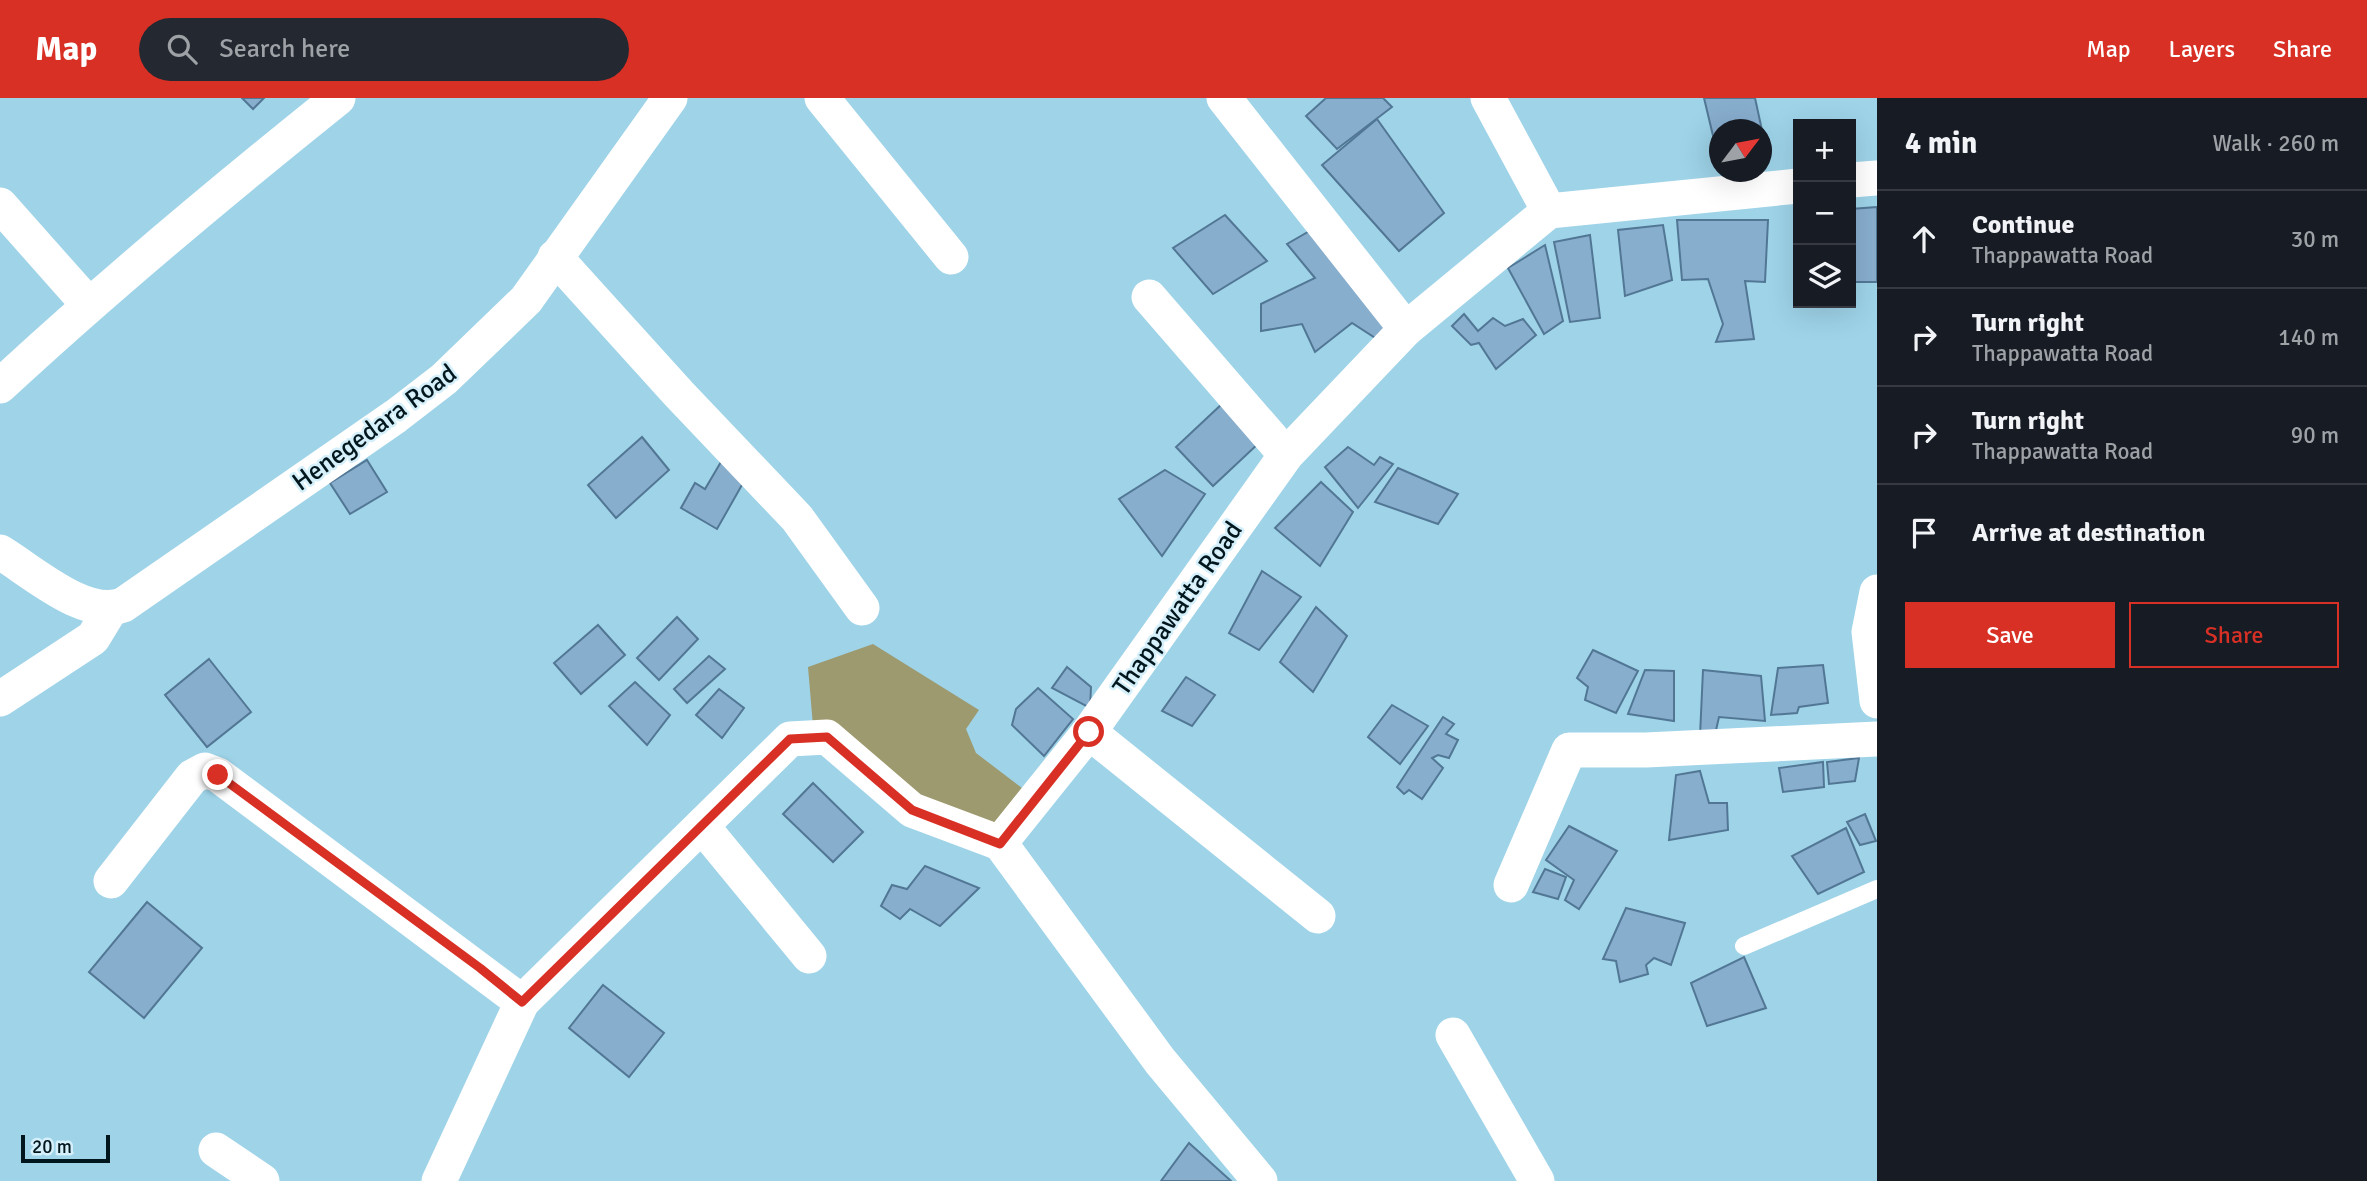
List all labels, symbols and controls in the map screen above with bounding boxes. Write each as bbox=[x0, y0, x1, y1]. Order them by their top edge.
search box bbox=[139, 18, 629, 81]
text: Map bbox=[35, 29, 97, 70]
icon: search bbox=[163, 30, 201, 68]
text: Search here bbox=[219, 33, 350, 65]
text: Map bbox=[2086, 34, 2131, 64]
text: Layers bbox=[2169, 34, 2235, 64]
text: Share bbox=[2273, 34, 2332, 64]
north arrow bbox=[1709, 119, 1772, 182]
map controls bbox=[1793, 119, 1856, 308]
button: + bbox=[1793, 119, 1856, 182]
text: 4 min bbox=[1905, 125, 1977, 162]
text: Walk · 260 m bbox=[2213, 129, 2339, 158]
button: − bbox=[1793, 182, 1856, 245]
text: Continue bbox=[1972, 209, 2074, 241]
icon: ahead bbox=[1905, 220, 1943, 258]
text: 30 m bbox=[2291, 225, 2339, 254]
text: Thappawatta Road bbox=[1972, 241, 2153, 270]
button: layers bbox=[1793, 245, 1856, 308]
text: Turn right bbox=[1972, 307, 2084, 339]
icon: right bbox=[1905, 318, 1943, 356]
text: 140 m bbox=[2278, 323, 2339, 352]
text: Thappawatta Road bbox=[1972, 339, 2153, 368]
street label: Henegedara Road bbox=[286, 357, 463, 498]
text: Turn right bbox=[1972, 405, 2084, 437]
icon: right bbox=[1905, 416, 1943, 454]
text: 90 m bbox=[2291, 421, 2339, 450]
text: Thappawatta Road bbox=[1972, 437, 2153, 466]
icon: arrive bbox=[1905, 514, 1943, 552]
street label: Thappawatta Road bbox=[1106, 516, 1250, 702]
text: Arrive at destination bbox=[1972, 517, 2205, 549]
button: Save bbox=[1905, 602, 2115, 668]
button: Share bbox=[2129, 602, 2339, 668]
route start bbox=[1073, 716, 1104, 747]
route end bbox=[202, 759, 233, 790]
scale bar bbox=[21, 1132, 110, 1164]
text: 20 m bbox=[32, 1135, 72, 1159]

